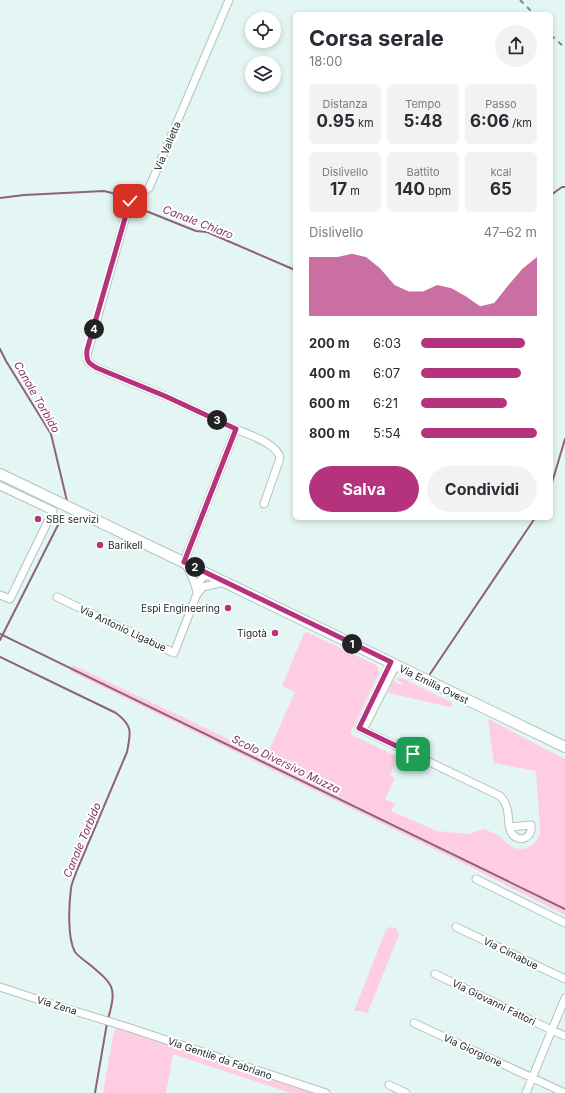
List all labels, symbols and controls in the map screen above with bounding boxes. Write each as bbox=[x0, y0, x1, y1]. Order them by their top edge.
map controls bbox=[245, 12, 281, 92]
button: locate bbox=[245, 12, 281, 48]
text: Corsa serale bbox=[309, 25, 444, 51]
button: share bbox=[495, 25, 537, 67]
text: 18:00 bbox=[309, 53, 342, 69]
button: layers bbox=[245, 56, 281, 92]
text: Distanza bbox=[323, 97, 368, 111]
text: Tempo bbox=[405, 97, 441, 111]
text: Passo bbox=[485, 97, 517, 111]
text: 0.95 bbox=[316, 111, 355, 131]
text: 5:48 bbox=[403, 111, 443, 131]
text: 6:06 bbox=[470, 111, 509, 131]
text: km bbox=[355, 116, 374, 130]
text: /km bbox=[509, 116, 532, 130]
street label: Via Valletta bbox=[151, 120, 183, 172]
text: Dislivello bbox=[322, 165, 368, 179]
text: Battito bbox=[406, 165, 440, 179]
text: kcal bbox=[490, 165, 512, 179]
text: 17 bbox=[330, 179, 347, 199]
text: 140 bbox=[395, 179, 425, 199]
text: 65 bbox=[490, 179, 512, 199]
pin bbox=[113, 184, 147, 218]
text: m bbox=[347, 184, 360, 198]
text: bpm bbox=[425, 184, 451, 198]
icon: check bbox=[119, 190, 141, 212]
water label: Canale Chiaro bbox=[161, 202, 236, 242]
text: Dislivello bbox=[309, 224, 363, 240]
text: 47–62 m bbox=[484, 224, 537, 240]
pin: 4 bbox=[84, 319, 104, 339]
text: 4 bbox=[90, 322, 98, 336]
text: 200 m bbox=[309, 335, 350, 351]
text: 6:03 bbox=[373, 335, 401, 351]
water label: Canale Torbido bbox=[11, 359, 63, 436]
text: 400 m bbox=[309, 365, 350, 381]
text: 6:07 bbox=[373, 365, 400, 381]
text: 600 m bbox=[309, 395, 350, 411]
text: 6:21 bbox=[373, 395, 398, 411]
pin: 3 bbox=[207, 410, 227, 430]
text: 3 bbox=[213, 413, 221, 427]
text: 800 m bbox=[309, 425, 350, 441]
text: 5:54 bbox=[373, 425, 401, 441]
button: Salva bbox=[309, 466, 419, 512]
button: Condividi bbox=[427, 466, 537, 512]
place label: SBE servizi bbox=[46, 513, 99, 525]
marker: SBE servizi bbox=[33, 514, 43, 524]
place label: Barikell bbox=[108, 539, 142, 551]
marker: Barikell bbox=[95, 540, 105, 550]
pin: 2 bbox=[185, 557, 205, 577]
text: 2 bbox=[192, 560, 198, 574]
place label: Espi Engineering bbox=[141, 602, 220, 614]
street label: Via Antonio Ligabue bbox=[78, 603, 169, 653]
marker: Espi Engineering bbox=[223, 603, 233, 613]
place label: Tigotà bbox=[237, 627, 267, 639]
marker: Tigotà bbox=[270, 628, 280, 638]
pin: 1 bbox=[342, 634, 362, 654]
text: 1 bbox=[350, 637, 354, 651]
street label: Via Emilia Ovest bbox=[397, 662, 471, 706]
water label: Scolo Diversivo Muzza bbox=[230, 732, 343, 796]
pin bbox=[396, 737, 430, 771]
icon: arrive bbox=[402, 743, 424, 765]
water label: Canale Torbido bbox=[60, 800, 104, 880]
street label: Via Cimabue bbox=[482, 935, 541, 972]
street label: Via Giovanni Fattori bbox=[450, 977, 538, 1027]
street label: Via Zena bbox=[35, 993, 79, 1017]
street label: Via Giorgione bbox=[442, 1031, 504, 1069]
street label: Via Gentile da Fabriano bbox=[166, 1034, 274, 1082]

